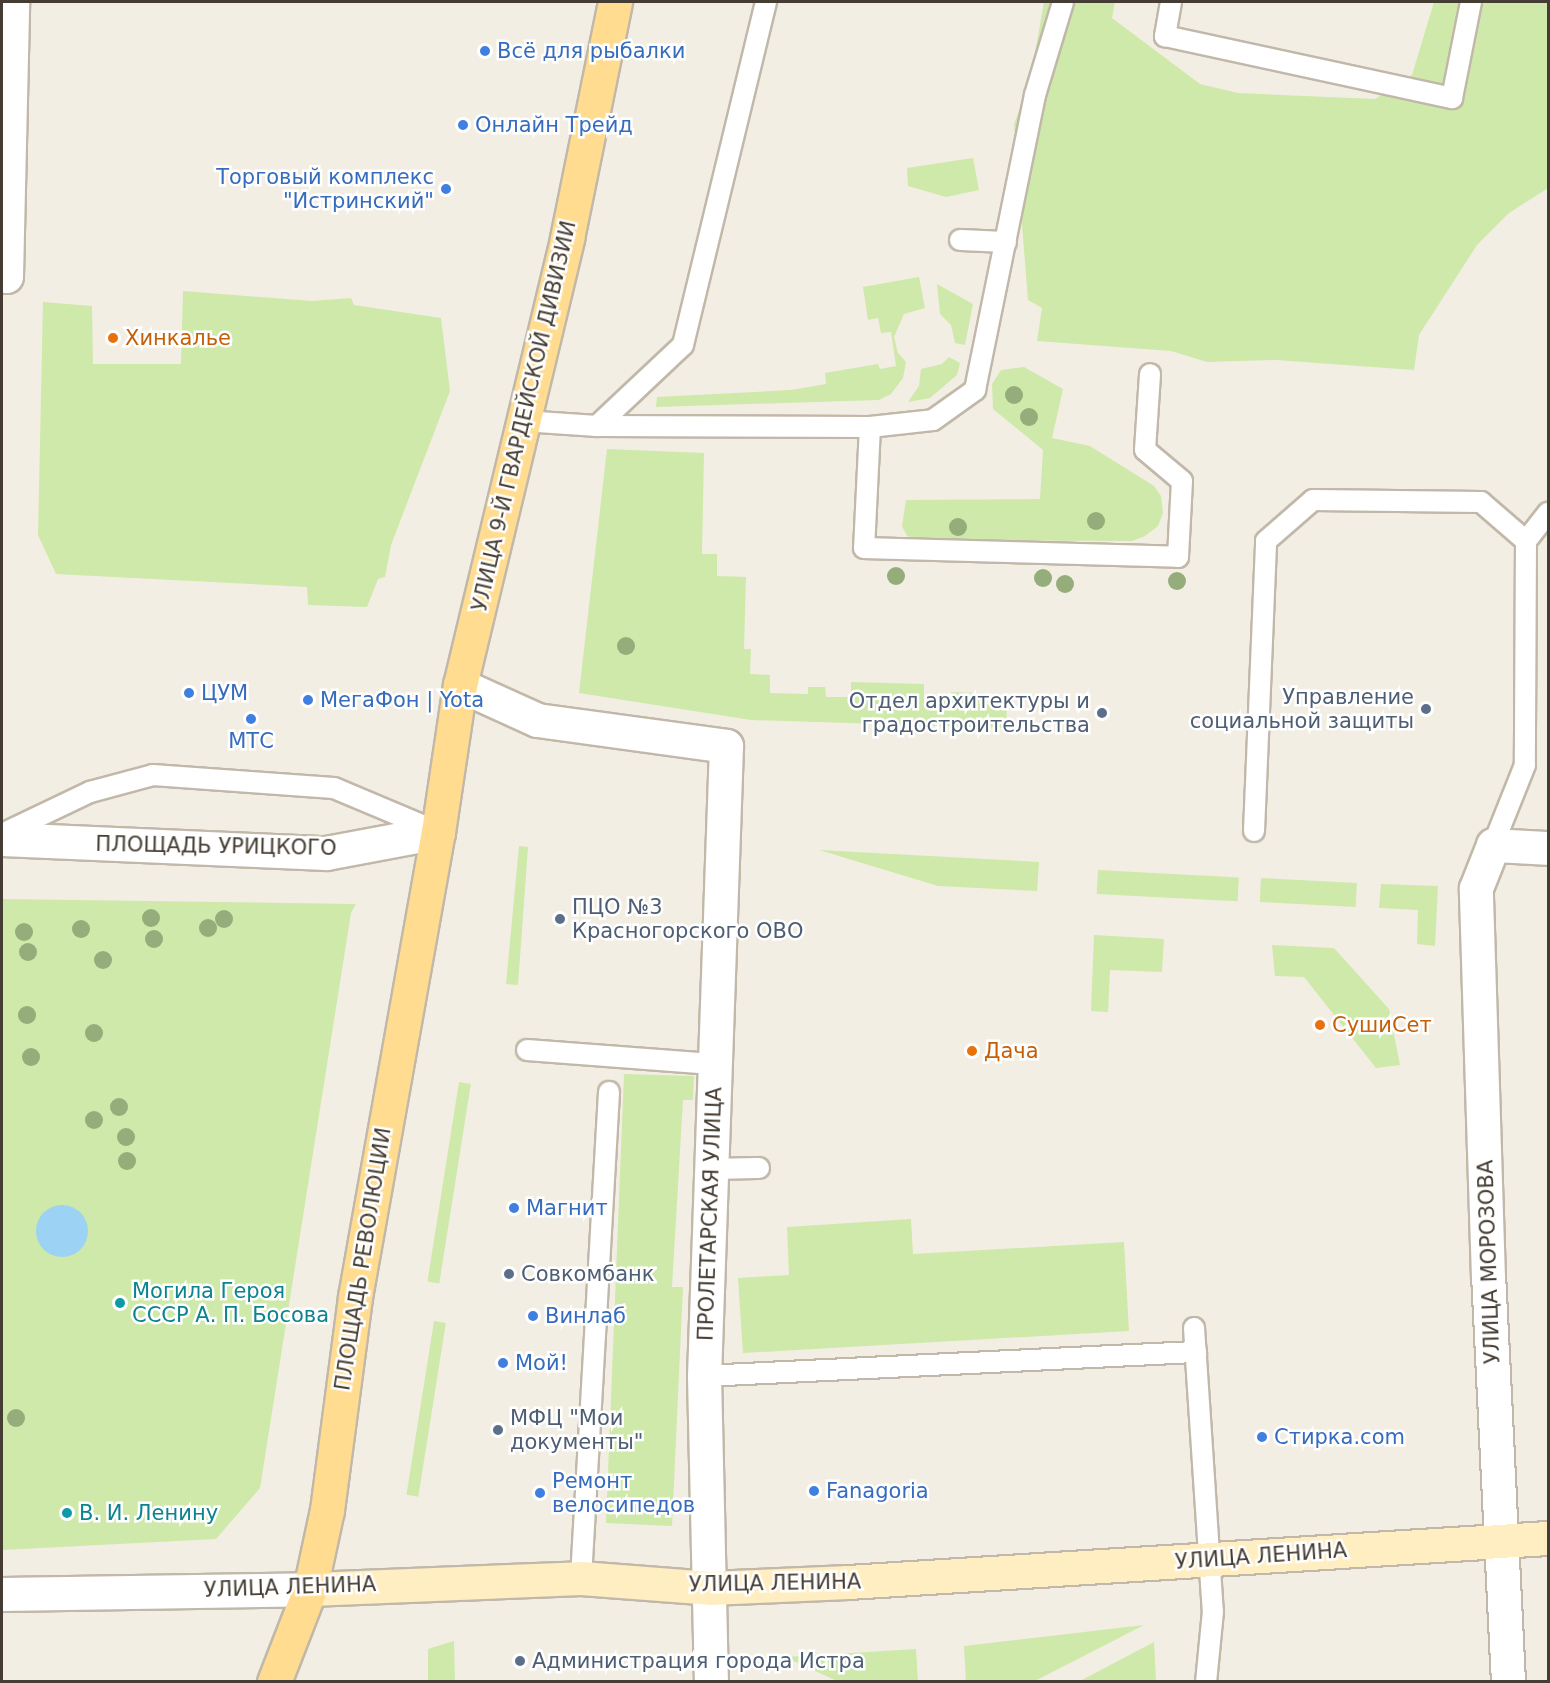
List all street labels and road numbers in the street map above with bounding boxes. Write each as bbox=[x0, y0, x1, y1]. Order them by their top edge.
street label: УЛИЦА 9-Й ГВАРДЕЙСКОЙ ДИВИЗИИ bbox=[467, 218, 581, 614]
street label: ПЛОЩАДЬ УРИЦКОГО bbox=[95, 831, 337, 861]
street label: ПРОЛЕТАРСКАЯ УЛИЦА bbox=[693, 1087, 727, 1341]
street label: ПЛОЩАДЬ РЕВОЛЮЦИИ bbox=[330, 1126, 396, 1392]
street label: УЛИЦА МОРОЗОВА bbox=[1473, 1159, 1505, 1365]
street label: УЛИЦА ЛЕНИНА bbox=[1174, 1537, 1348, 1575]
street label: УЛИЦА ЛЕНИНА bbox=[689, 1569, 861, 1597]
street label: УЛИЦА ЛЕНИНА bbox=[203, 1571, 377, 1603]

